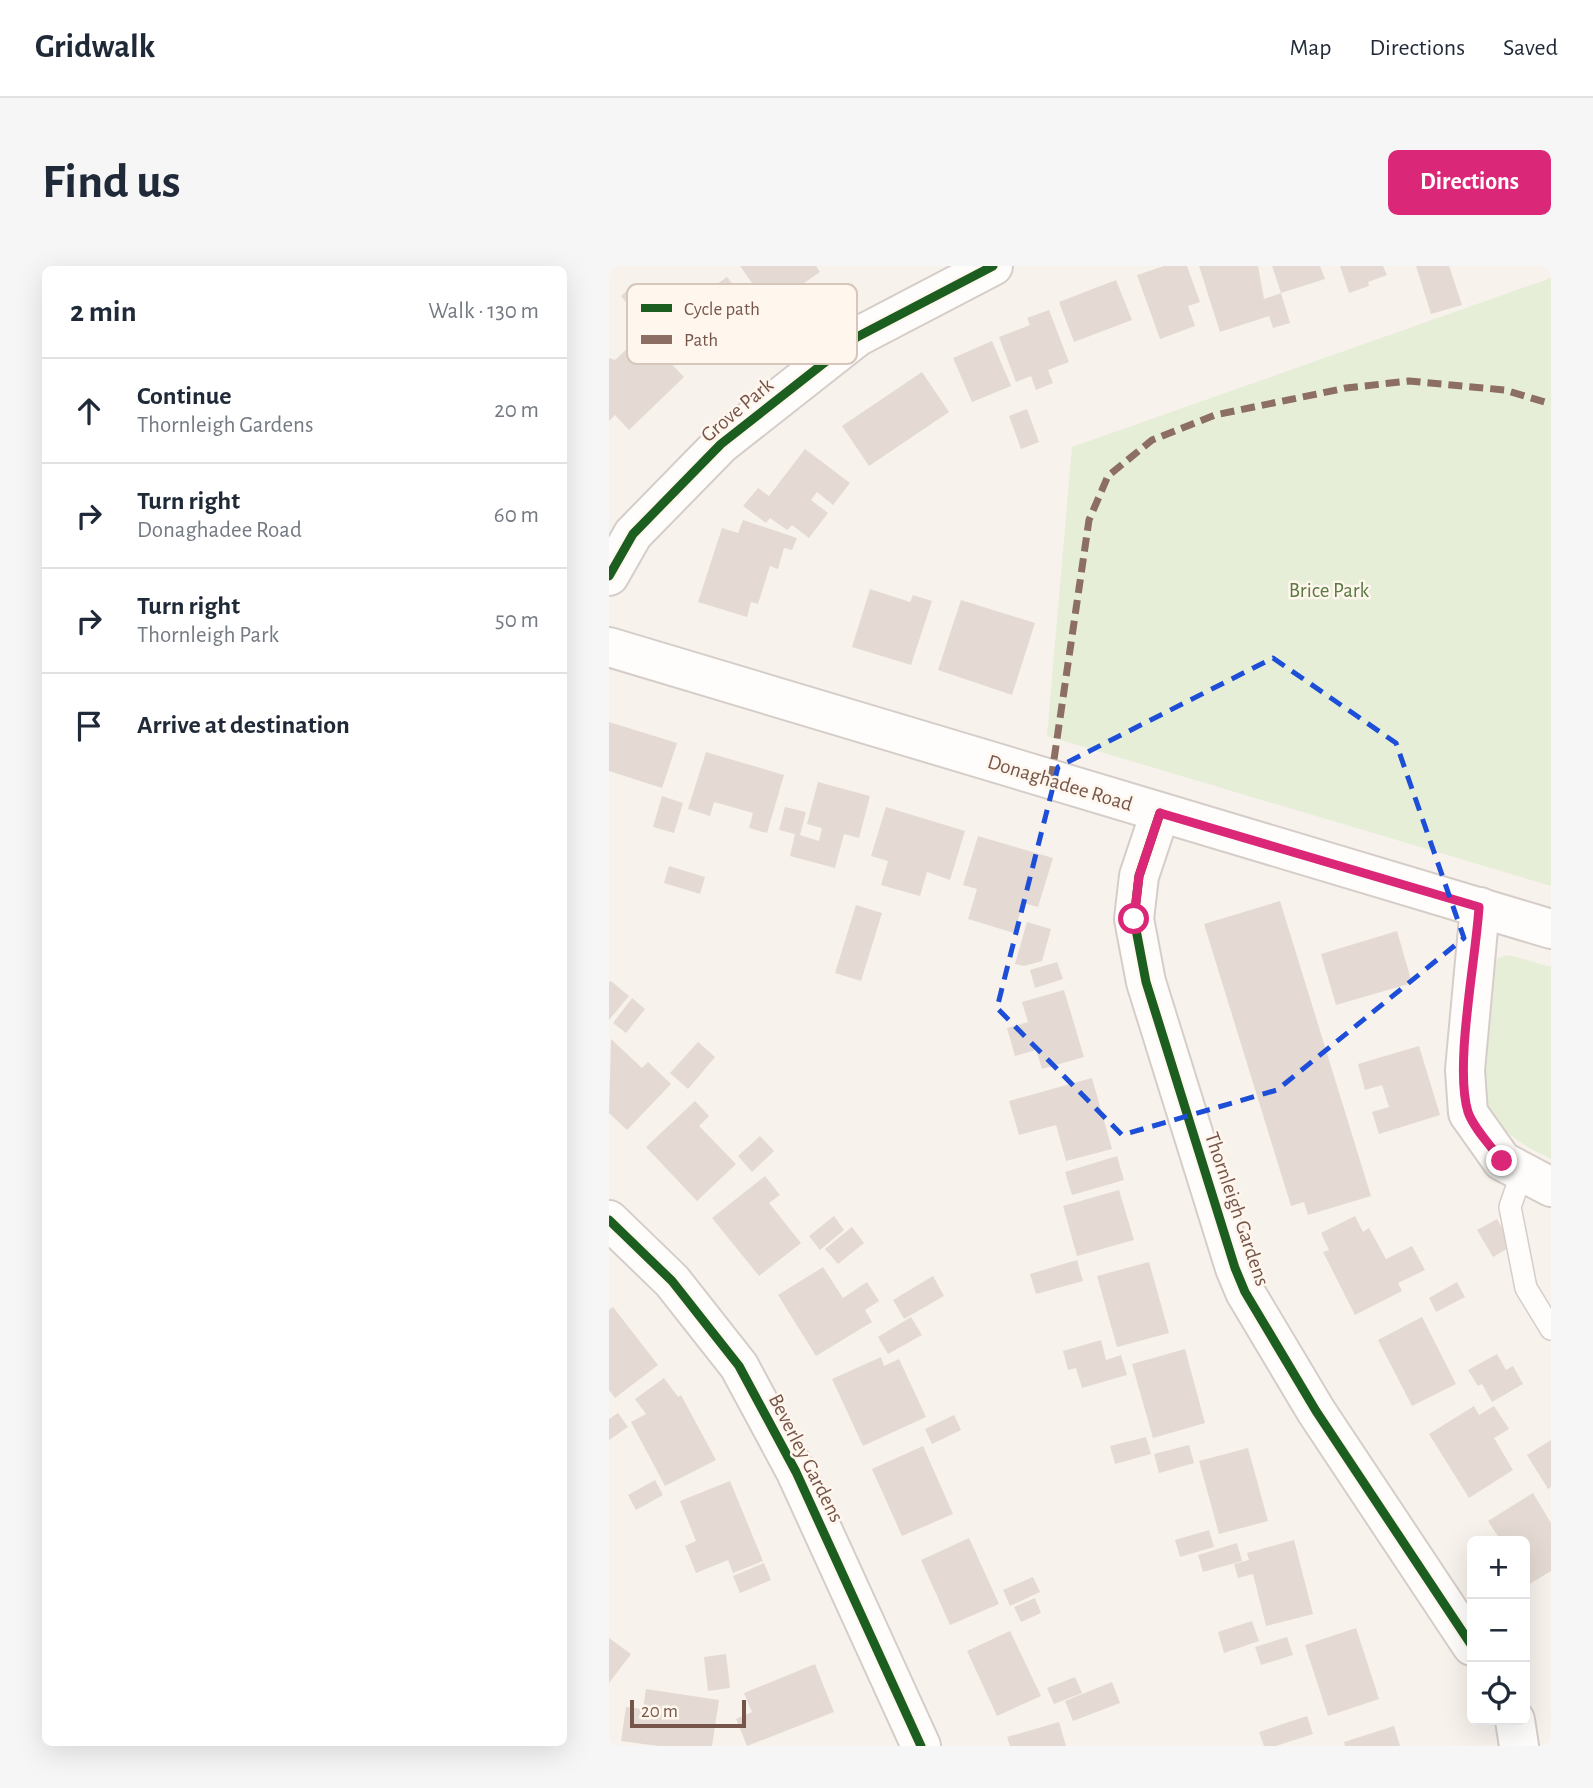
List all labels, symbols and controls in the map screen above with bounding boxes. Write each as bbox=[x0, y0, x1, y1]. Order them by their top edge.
text: Gridwalk bbox=[35, 31, 155, 64]
text: Map bbox=[1289, 36, 1331, 60]
text: Directions bbox=[1369, 36, 1465, 60]
text: Saved bbox=[1503, 36, 1558, 60]
button: Directions bbox=[1388, 150, 1551, 215]
text: Find us bbox=[42, 158, 181, 207]
legend bbox=[627, 284, 857, 364]
text: 2 min bbox=[70, 297, 137, 327]
text: Walk · 130 m bbox=[428, 300, 539, 323]
text: Cycle path bbox=[684, 300, 760, 319]
text: Path bbox=[684, 331, 718, 350]
street label: Grove Park bbox=[697, 374, 777, 446]
text: Continue bbox=[137, 383, 232, 409]
icon: ahead bbox=[70, 392, 108, 430]
text: 20 m bbox=[494, 399, 539, 422]
text: Thornleigh Gardens bbox=[137, 414, 313, 437]
text: Turn right bbox=[137, 488, 240, 514]
icon: right bbox=[70, 497, 108, 535]
text: 60 m bbox=[494, 504, 539, 527]
text: Donaghadee Road bbox=[137, 519, 302, 542]
park label: Brice Park bbox=[1289, 580, 1370, 601]
text: Turn right bbox=[137, 593, 240, 619]
icon: right bbox=[70, 602, 108, 640]
text: 50 m bbox=[495, 609, 539, 632]
text: Thornleigh Park bbox=[137, 624, 279, 647]
icon: arrive bbox=[70, 707, 108, 745]
text: Arrive at destination bbox=[137, 712, 350, 738]
street label: Donaghadee Road bbox=[985, 751, 1135, 815]
route start bbox=[1118, 903, 1149, 934]
street label: Thornleigh Gardens bbox=[1201, 1129, 1273, 1289]
route end bbox=[1486, 1145, 1517, 1176]
street label: Beverley Gardens bbox=[765, 1390, 847, 1526]
map controls bbox=[1467, 1536, 1530, 1725]
button: + bbox=[1467, 1536, 1530, 1599]
button: − bbox=[1467, 1599, 1530, 1662]
button: locate bbox=[1467, 1662, 1530, 1725]
scale bar bbox=[630, 1697, 745, 1729]
text: 20 m bbox=[641, 1702, 678, 1721]

